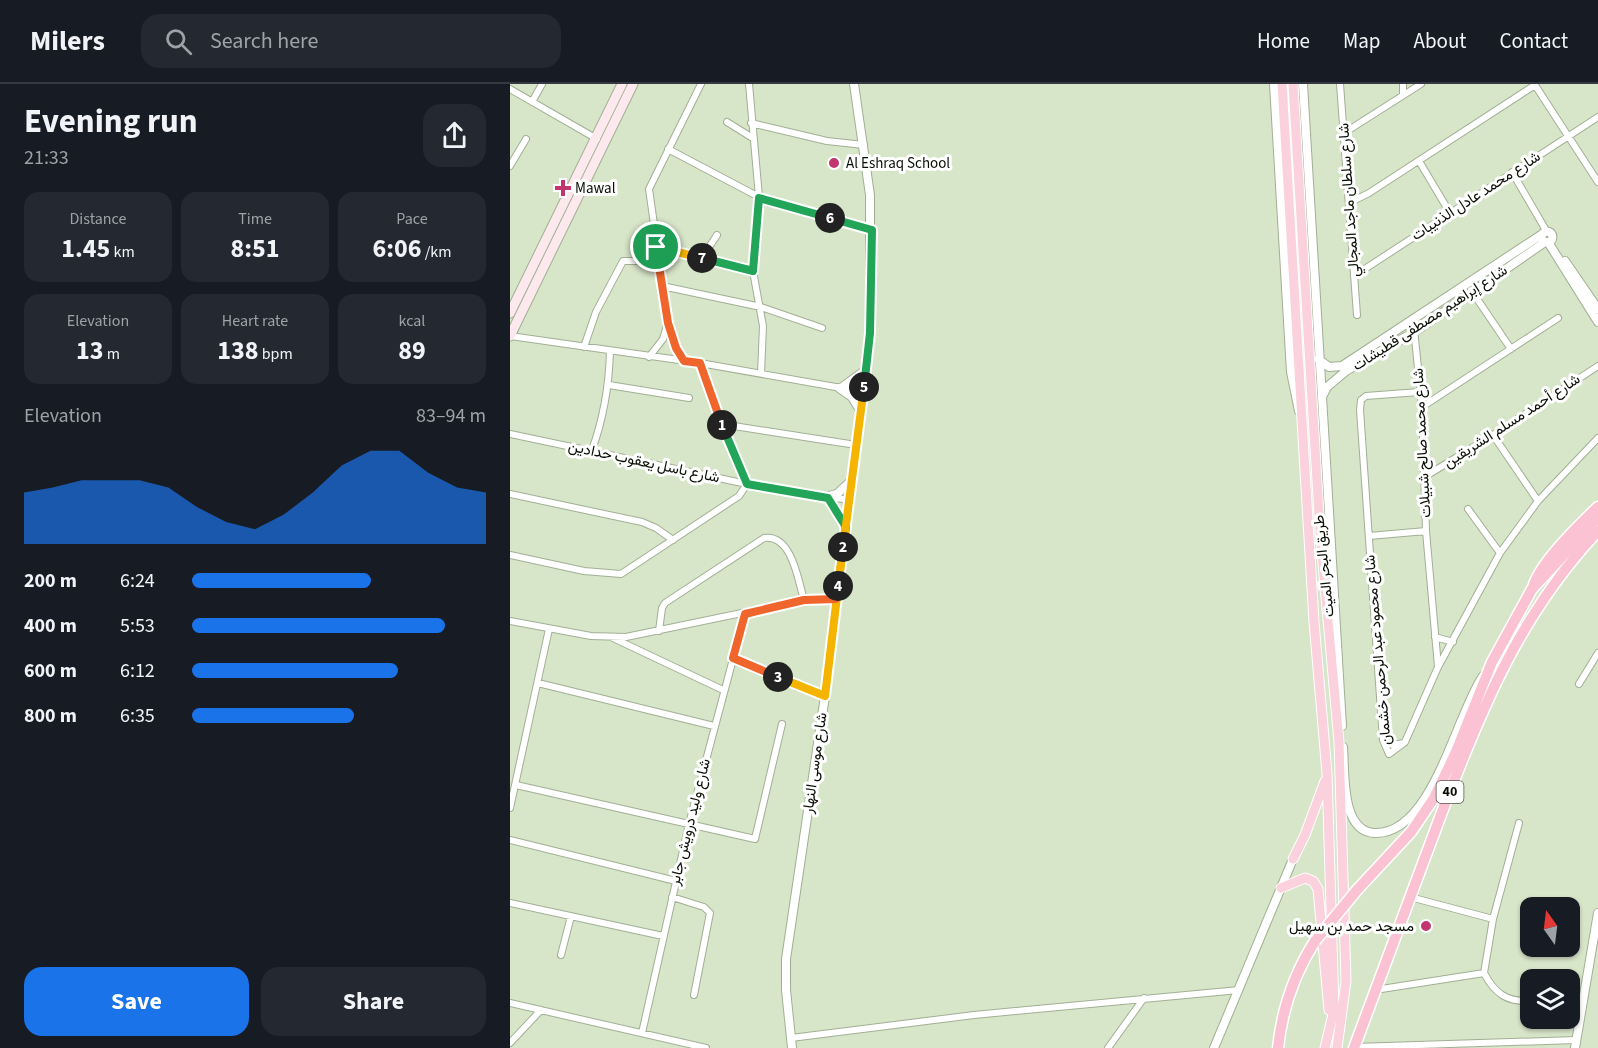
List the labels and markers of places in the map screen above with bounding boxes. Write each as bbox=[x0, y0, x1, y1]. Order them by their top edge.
place label: Al Eshraq School bbox=[846, 153, 950, 174]
marker: Al Eshraq School bbox=[827, 156, 841, 170]
place label: Mawal bbox=[575, 178, 616, 199]
marker: Mawal bbox=[556, 181, 570, 195]
pin: 6 bbox=[815, 203, 845, 233]
pin bbox=[630, 221, 681, 272]
pin: 7 bbox=[687, 243, 717, 273]
pin: 5 bbox=[849, 372, 879, 402]
pin: 1 bbox=[707, 410, 737, 440]
pin: 2 bbox=[828, 532, 858, 562]
pin: 4 bbox=[823, 571, 853, 601]
pin: 3 bbox=[763, 662, 793, 692]
place label: مسجد حمد بن سهيل bbox=[1289, 916, 1414, 937]
marker: مسجد حمد بن سهيل bbox=[1419, 919, 1433, 933]

